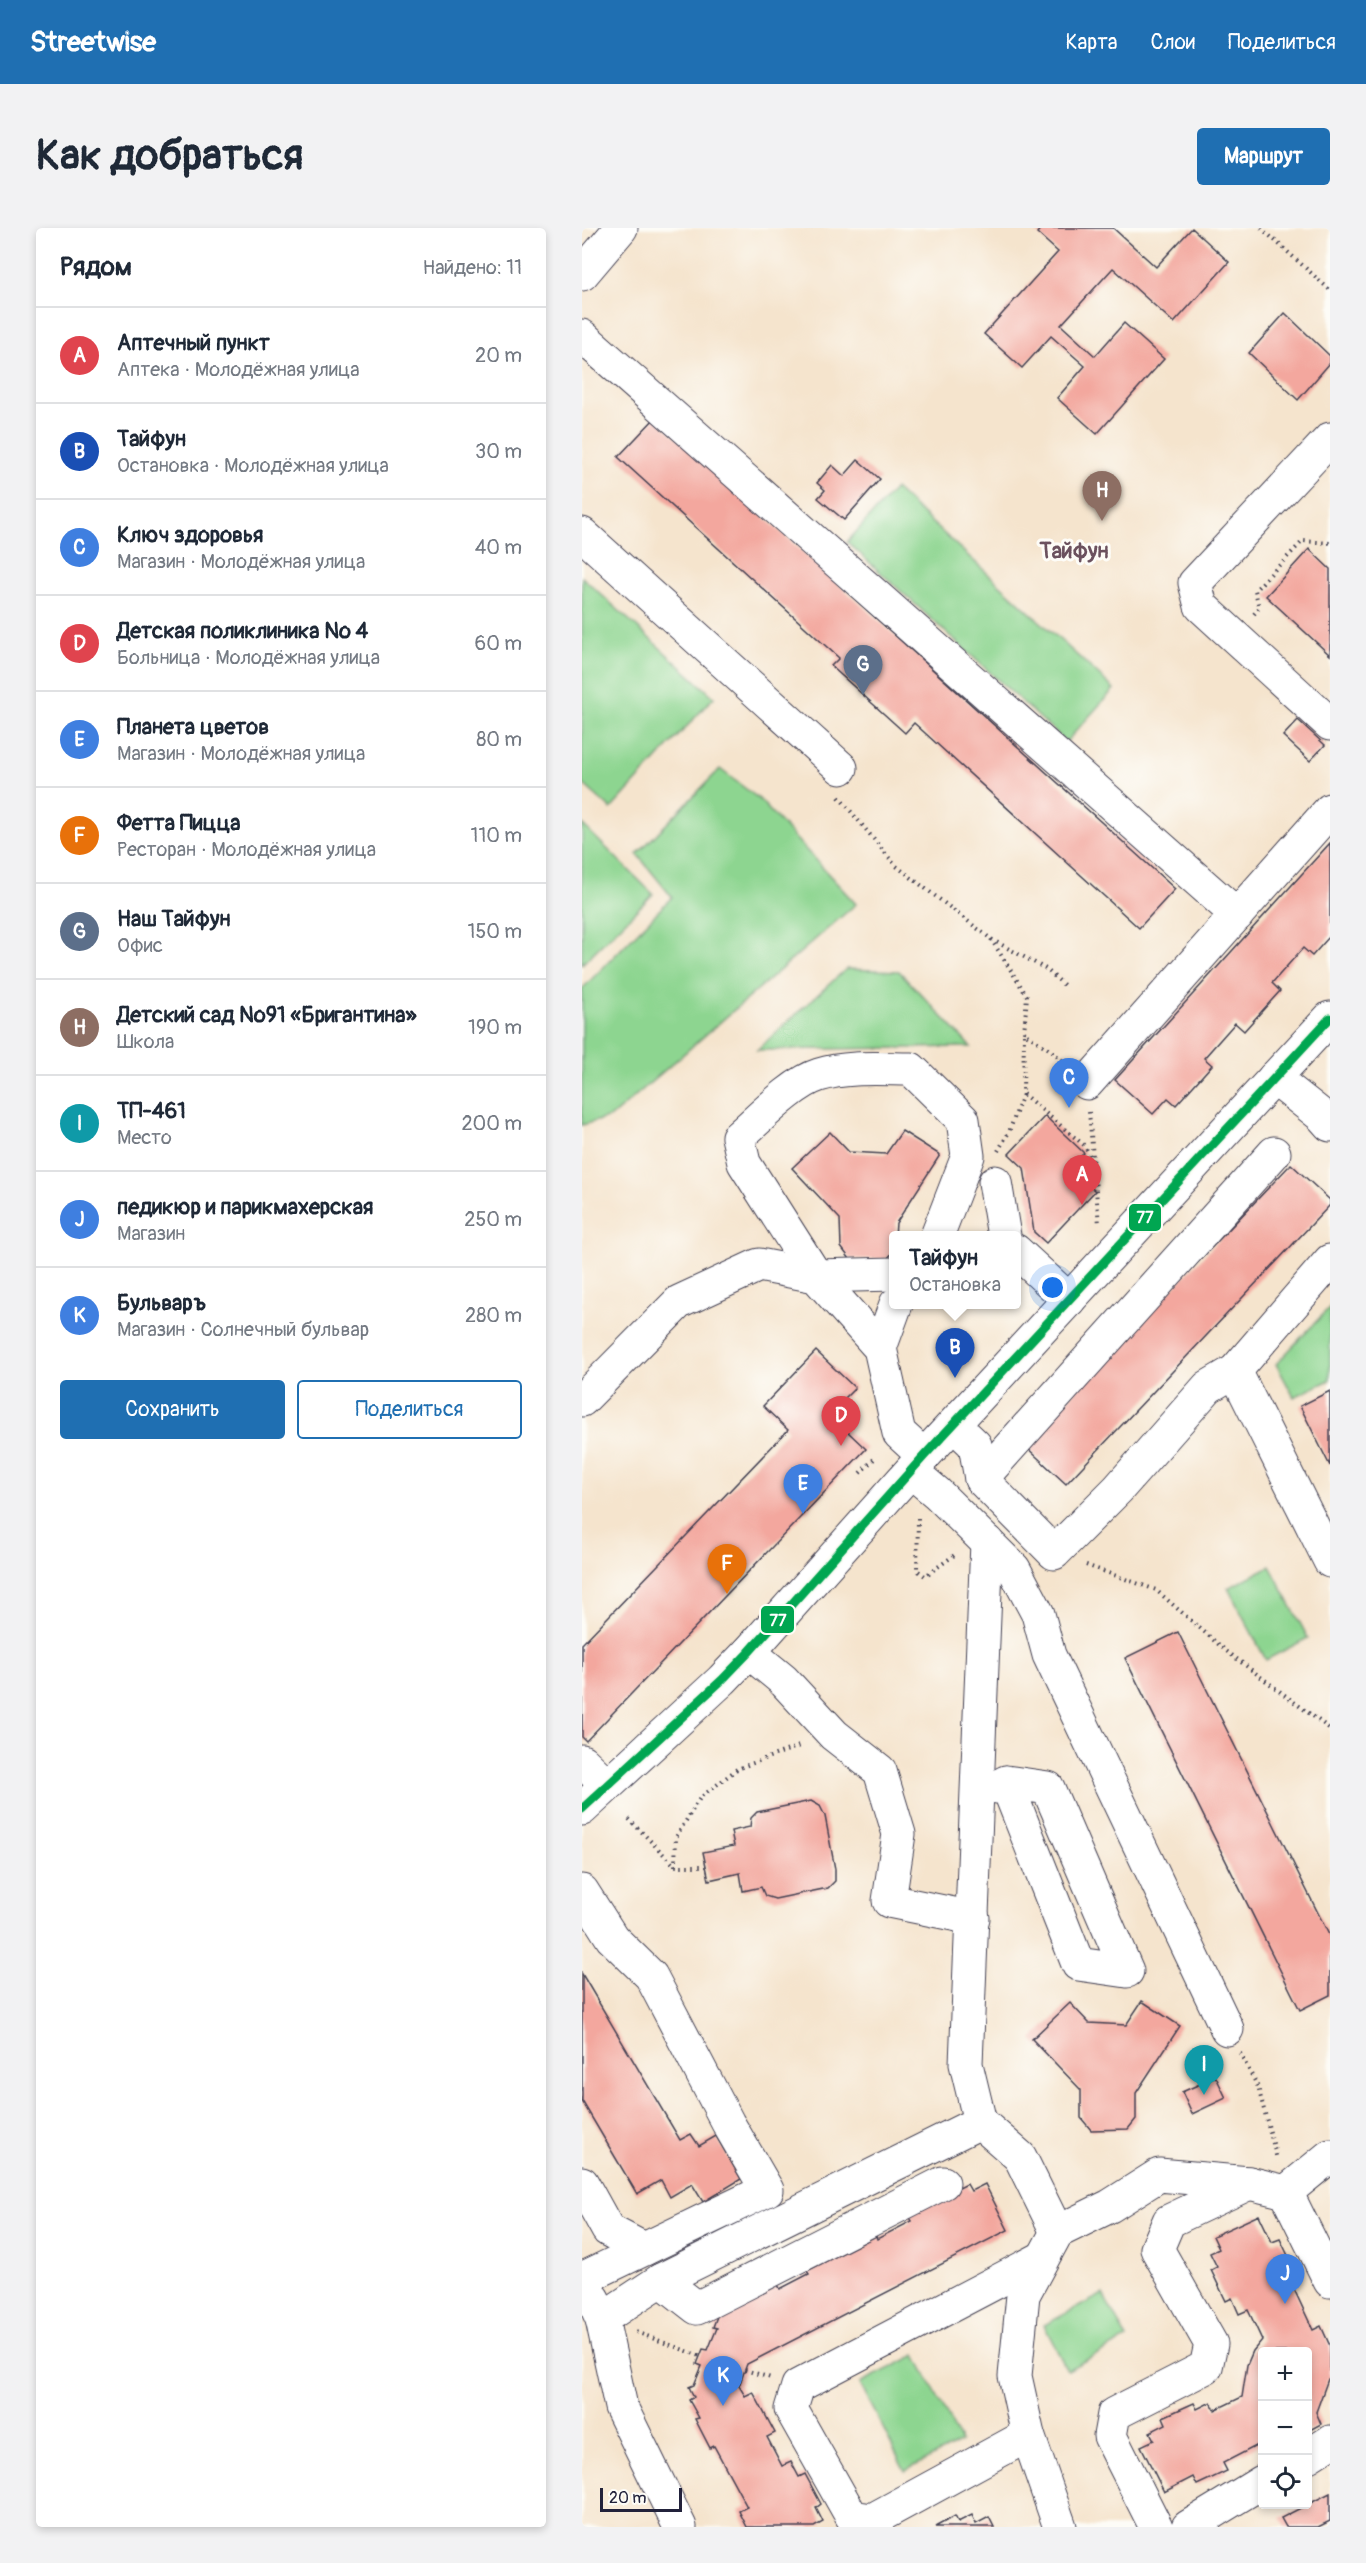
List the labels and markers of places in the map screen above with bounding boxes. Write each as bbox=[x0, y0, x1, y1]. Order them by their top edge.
pin: H bbox=[1082, 472, 1122, 521]
pin: G bbox=[844, 646, 882, 695]
pin: C bbox=[1050, 1058, 1088, 1108]
pin: A bbox=[1062, 1156, 1102, 1205]
pin: B bbox=[936, 1328, 974, 1378]
pin: D bbox=[822, 1396, 860, 1446]
pin: E bbox=[784, 1464, 822, 1514]
pin: F bbox=[708, 1544, 746, 1594]
pin: I bbox=[1184, 2046, 1224, 2095]
pin: J bbox=[1266, 2254, 1304, 2304]
pin: K bbox=[704, 2356, 742, 2406]

